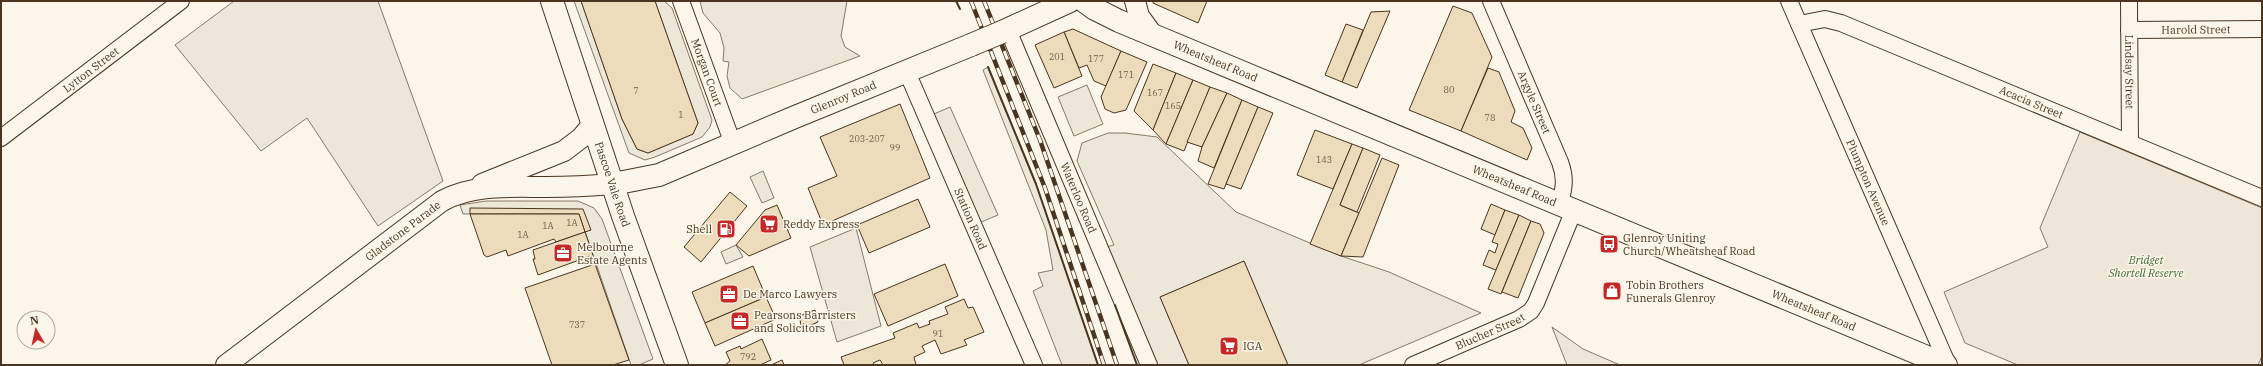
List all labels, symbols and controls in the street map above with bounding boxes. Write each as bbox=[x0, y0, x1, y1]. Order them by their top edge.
street label: Harold Street bbox=[2161, 22, 2231, 37]
street label: Lindsay Street bbox=[2122, 35, 2137, 109]
street label: Morgan Court bbox=[688, 37, 726, 108]
street label: Wheatsheaf Road bbox=[1171, 37, 1260, 85]
street label: Lytton Street bbox=[60, 44, 122, 95]
house number: 201 bbox=[1049, 51, 1065, 62]
house number: 177 bbox=[1088, 53, 1104, 64]
street label: Argyle Street bbox=[1515, 68, 1554, 136]
house number: 171 bbox=[1118, 69, 1134, 80]
street label: Glenroy Road bbox=[808, 77, 879, 117]
street label: Acacia Street bbox=[1997, 83, 2065, 122]
house number: 80 bbox=[1444, 84, 1454, 95]
house number: 7 bbox=[633, 85, 639, 96]
house number: 167 bbox=[1147, 87, 1163, 98]
house number: 165 bbox=[1165, 100, 1181, 111]
house number: 1 bbox=[678, 109, 684, 120]
house number: 78 bbox=[1485, 112, 1495, 123]
house number: 203-207 bbox=[849, 133, 885, 144]
street label: Plumpton Avenue bbox=[1843, 137, 1893, 228]
street label: Pascoe Vale Road bbox=[592, 140, 633, 229]
house number: 99 bbox=[890, 142, 900, 153]
house number: 143 bbox=[1316, 154, 1332, 165]
street label: Waterloo Road bbox=[1058, 160, 1100, 235]
street label: Wheatsheaf Road bbox=[1470, 162, 1559, 209]
street label: Station Road bbox=[951, 186, 990, 252]
street label: Gladstone Parade bbox=[362, 198, 443, 264]
supermarket icon: Reddy Express bbox=[758, 213, 780, 235]
house number: 1A bbox=[566, 217, 579, 228]
place label: Reddy Express bbox=[783, 217, 859, 231]
fuel station icon: Shell bbox=[715, 218, 737, 240]
house number: 1A bbox=[542, 220, 555, 231]
place label: Shell bbox=[686, 222, 712, 236]
house number: 1A bbox=[517, 229, 530, 240]
place label: Glenroy Uniting Church/Wheatsheaf Road bbox=[1623, 231, 1756, 258]
bus stop icon: Glenroy Uniting Church/Wheatsheaf Road bbox=[1598, 233, 1620, 255]
place label: Melbourne Estate Agents bbox=[577, 240, 647, 267]
office icon: Melbourne Estate Agents bbox=[552, 242, 574, 264]
park label: Bridget Shortell Reserve bbox=[2108, 253, 2184, 280]
place label: Tobin Brothers Funerals Glenroy bbox=[1626, 278, 1716, 305]
shop icon: Tobin Brothers Funerals Glenroy bbox=[1601, 280, 1623, 302]
office icon: De Marco Lawyers bbox=[718, 283, 740, 305]
street label: Wheatsheaf Road bbox=[1770, 286, 1858, 334]
place label: De Marco Lawyers bbox=[743, 287, 837, 301]
place label: Pearsons Barristers and Solicitors bbox=[754, 308, 856, 335]
north arrow bbox=[16, 310, 56, 350]
office icon: Pearsons Barristers and Solicitors bbox=[729, 310, 751, 332]
street label: Blucher Street bbox=[1453, 310, 1528, 353]
text: N bbox=[29, 312, 40, 328]
house number: 737 bbox=[569, 319, 585, 330]
house number: 91 bbox=[933, 328, 943, 339]
supermarket icon: IGA bbox=[1218, 335, 1240, 357]
place label: IGA bbox=[1243, 339, 1263, 353]
house number: 792 bbox=[740, 351, 756, 362]

